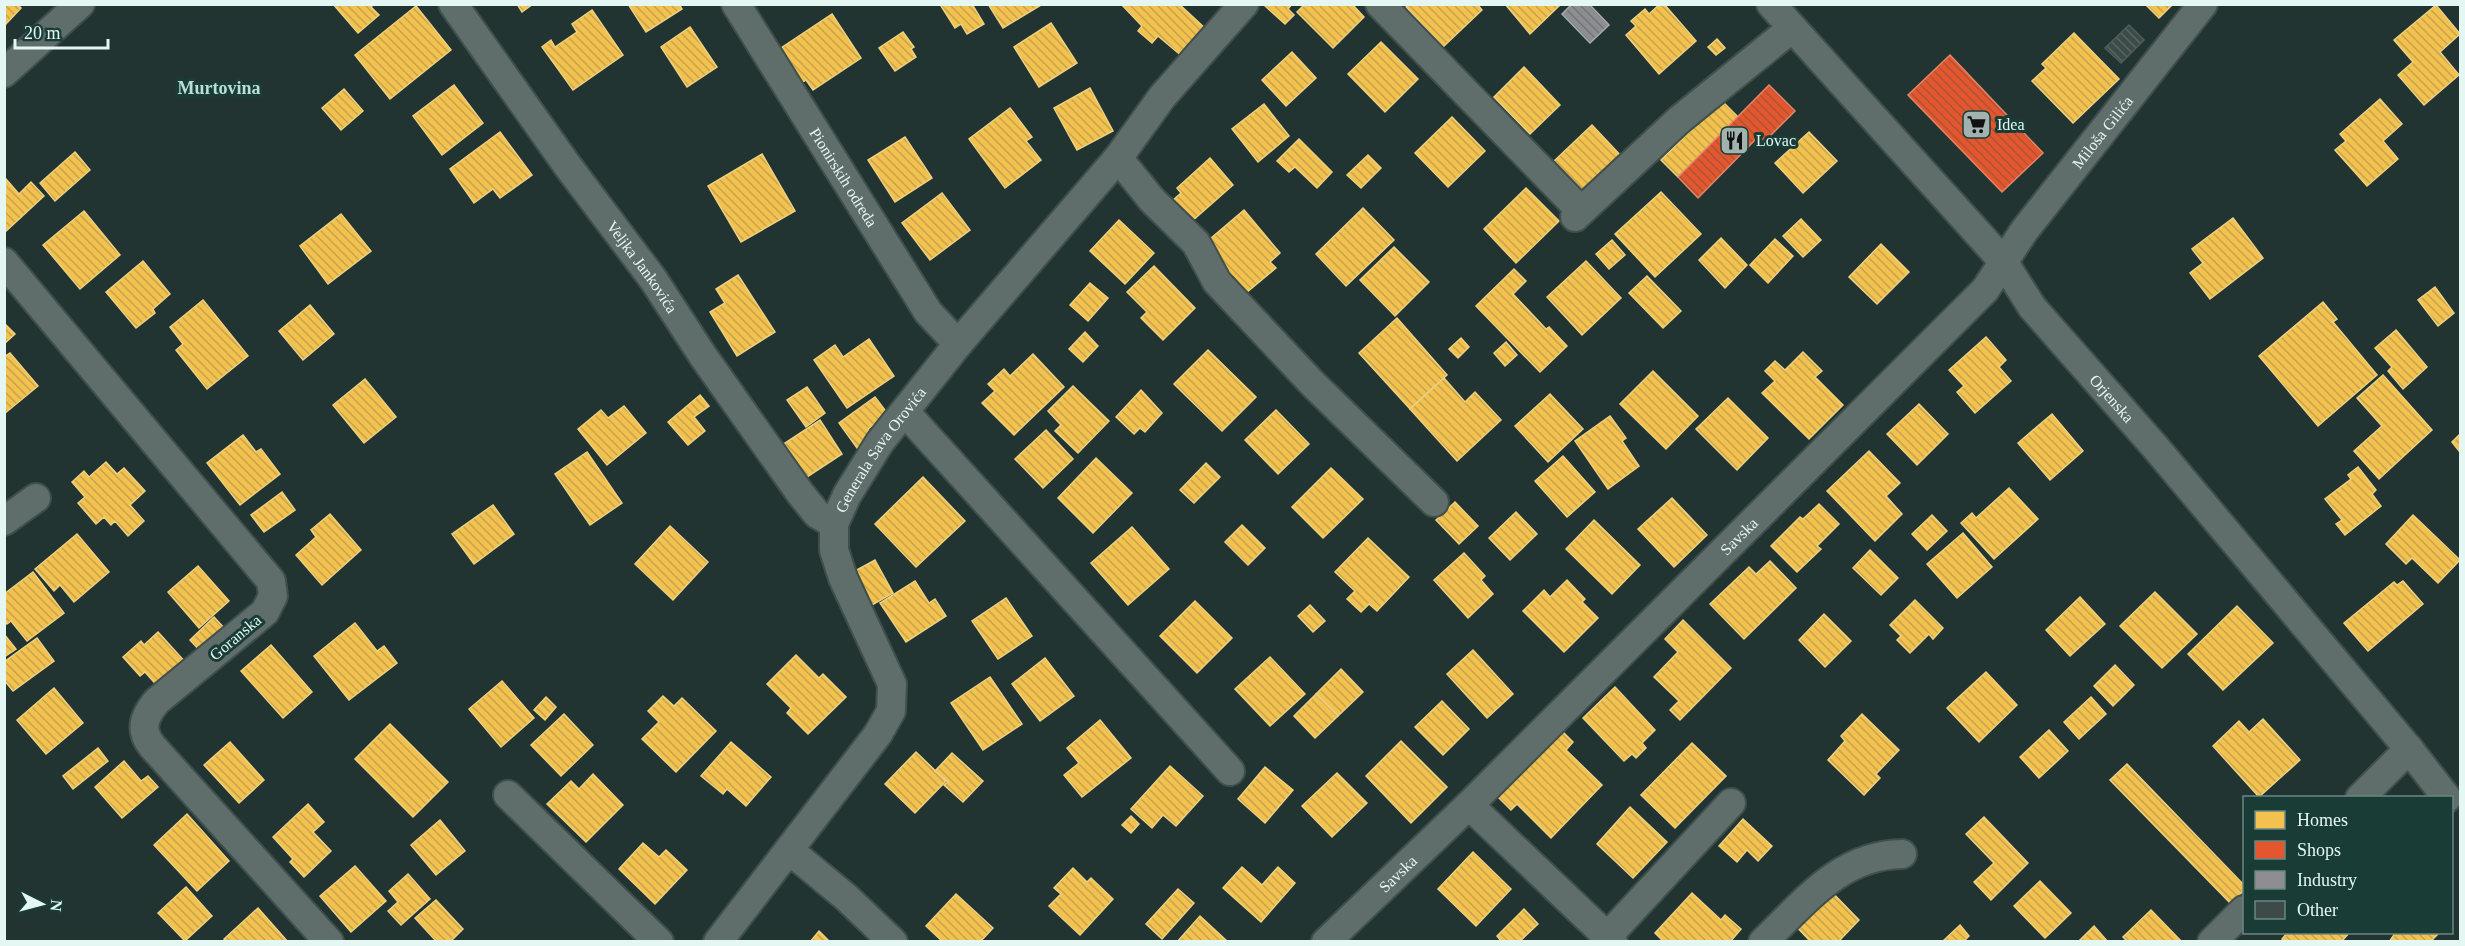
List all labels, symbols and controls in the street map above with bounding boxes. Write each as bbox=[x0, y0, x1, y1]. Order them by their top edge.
scale bar bbox=[15, 12, 108, 50]
text: 20 m bbox=[24, 23, 61, 43]
district label: Murtovina bbox=[178, 78, 261, 98]
street label: Miloša Gilića bbox=[2069, 93, 2136, 172]
supermarket icon: Idea bbox=[1960, 108, 1992, 140]
place label: Idea bbox=[1997, 116, 2025, 133]
restaurant icon: Lovac bbox=[1719, 124, 1751, 156]
street label: Pionirskih odreda bbox=[806, 125, 881, 230]
place label: Lovac bbox=[1756, 132, 1796, 149]
street label: Veljka Jankovića bbox=[603, 218, 681, 316]
street label: Orjenska bbox=[2086, 371, 2137, 426]
street label: Generala Sava Orovića bbox=[832, 384, 929, 515]
street label: Savska bbox=[1717, 514, 1761, 558]
street label: Goranska bbox=[206, 611, 264, 664]
legend bbox=[2243, 796, 2453, 934]
text: Homes bbox=[2297, 810, 2348, 830]
text: Shops bbox=[2297, 840, 2341, 860]
street label: Savska bbox=[1376, 852, 1420, 896]
text: Industry bbox=[2297, 870, 2357, 890]
north arrow bbox=[12, 874, 72, 934]
text: N bbox=[47, 899, 65, 913]
text: Other bbox=[2297, 900, 2338, 920]

